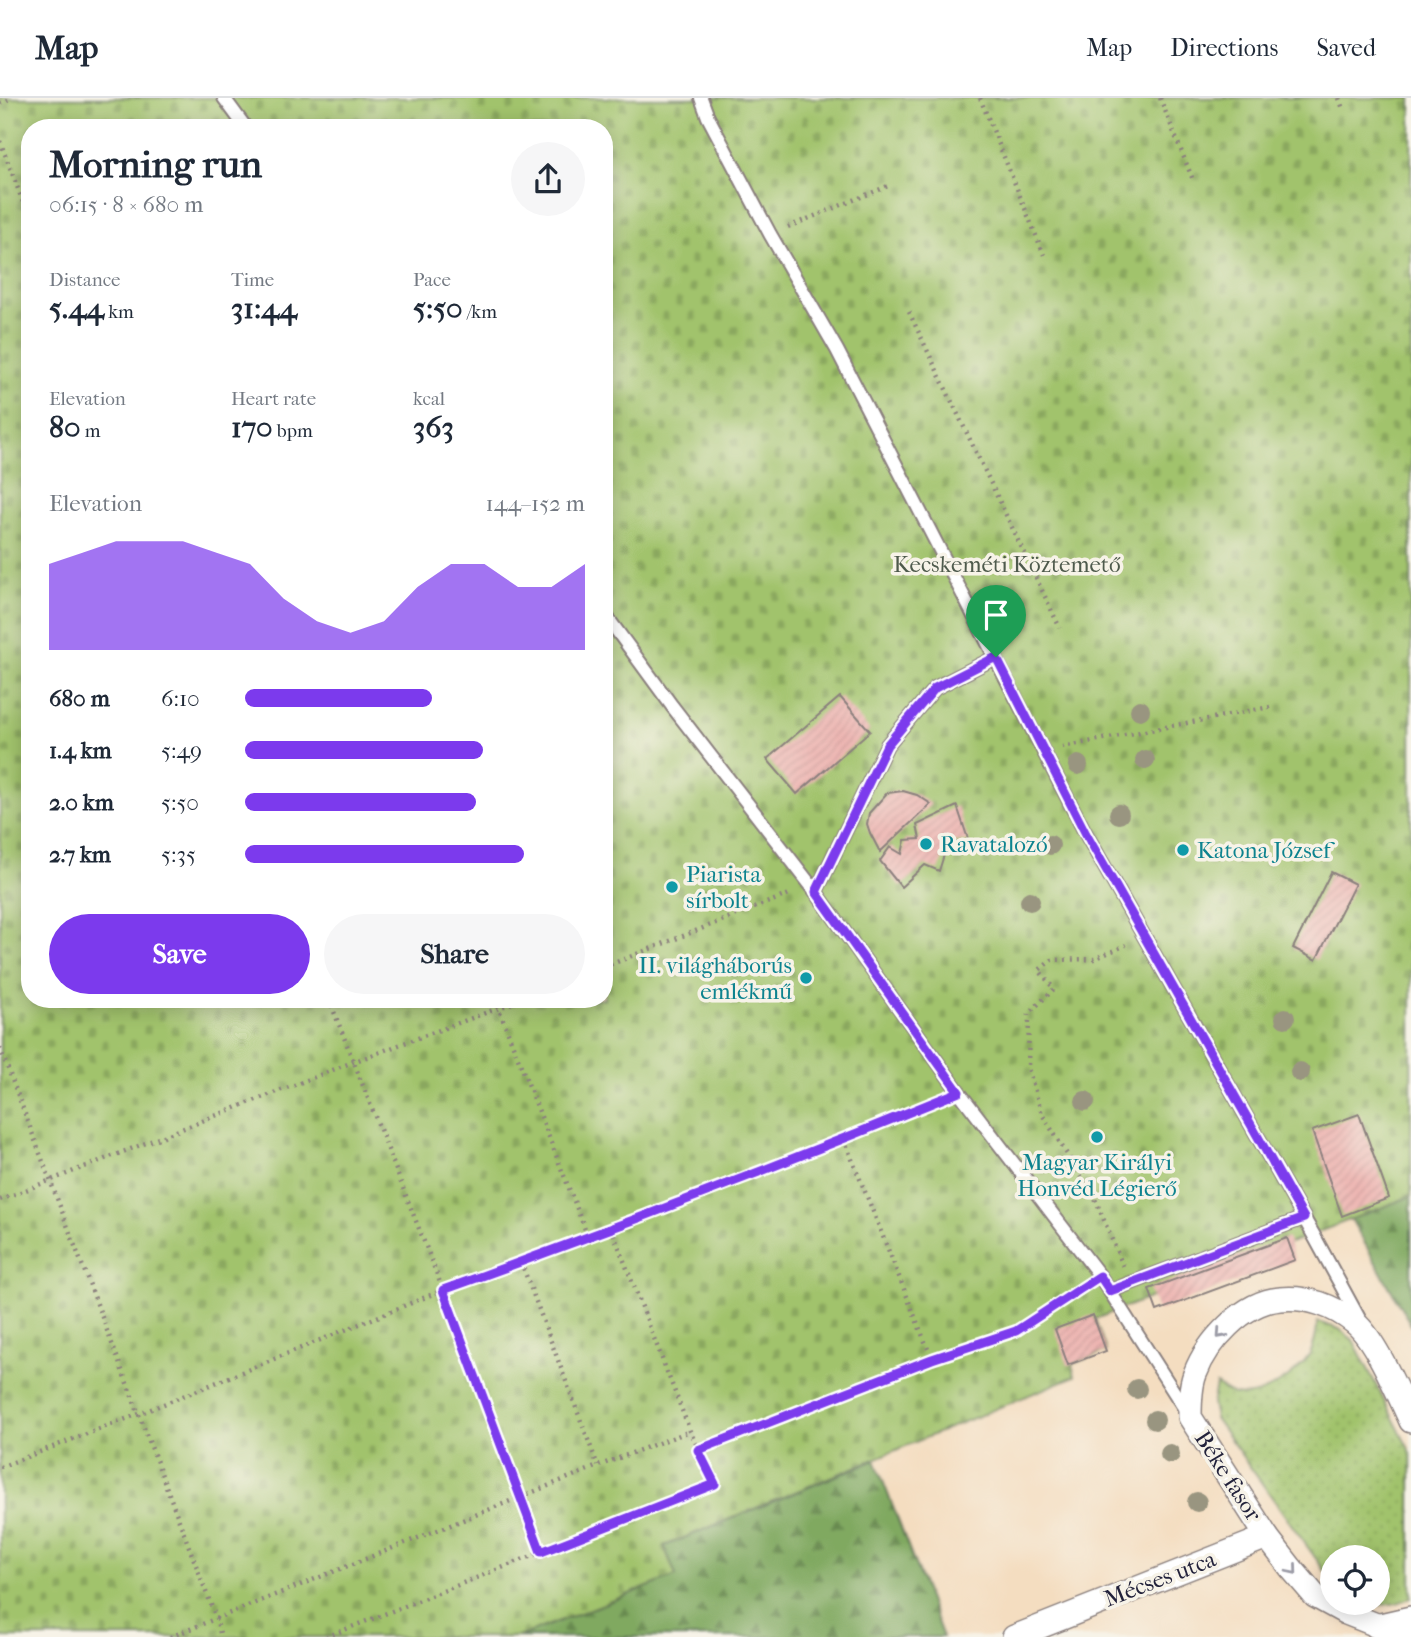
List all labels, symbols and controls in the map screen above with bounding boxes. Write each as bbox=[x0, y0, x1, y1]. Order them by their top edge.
text: Map bbox=[35, 29, 98, 68]
text: Map bbox=[1086, 34, 1132, 62]
text: Directions bbox=[1170, 34, 1278, 62]
text: Saved bbox=[1316, 34, 1376, 62]
text: Morning run bbox=[49, 142, 262, 187]
button: share bbox=[511, 142, 585, 216]
text: 06:15 · 8 × 680 m bbox=[49, 191, 203, 218]
text: Distance bbox=[49, 269, 120, 291]
text: Time bbox=[231, 269, 274, 291]
text: Pace bbox=[413, 269, 451, 291]
text: 5.44 bbox=[49, 291, 104, 326]
text: 31:44 bbox=[231, 291, 297, 326]
text: 5:50 bbox=[413, 291, 463, 326]
text: km bbox=[104, 301, 134, 323]
text: /km bbox=[463, 301, 497, 323]
text: Elevation bbox=[49, 388, 126, 410]
text: Heart rate bbox=[231, 388, 316, 410]
text: kcal bbox=[413, 388, 445, 410]
text: 80 bbox=[49, 410, 81, 445]
text: 170 bbox=[231, 410, 273, 445]
text: 363 bbox=[413, 410, 454, 445]
text: m bbox=[81, 420, 101, 442]
text: bpm bbox=[273, 420, 313, 442]
text: Elevation bbox=[49, 490, 142, 517]
text: 144–152 m bbox=[486, 490, 585, 517]
park label: Kecskeméti Köztemető bbox=[893, 551, 1121, 578]
pin bbox=[966, 585, 1026, 657]
icon: arrive bbox=[977, 596, 1015, 634]
text: 680 m bbox=[49, 685, 110, 712]
text: 6:10 bbox=[161, 685, 200, 712]
text: 1.4 km bbox=[49, 737, 112, 764]
text: 5:49 bbox=[161, 737, 202, 764]
text: 2.0 km bbox=[49, 789, 114, 816]
text: 5:50 bbox=[161, 789, 199, 816]
place label: Ravatalozó bbox=[940, 831, 1048, 858]
marker: Ravatalozó bbox=[918, 836, 934, 852]
place label: Katona József bbox=[1197, 837, 1335, 864]
text: 2.7 km bbox=[49, 841, 111, 868]
text: 5:35 bbox=[161, 841, 196, 868]
marker: Katona József bbox=[1175, 842, 1191, 858]
place label: Piarista sírbolt bbox=[686, 861, 762, 914]
marker: Piarista sírbolt bbox=[664, 879, 680, 895]
button: Save bbox=[49, 914, 310, 994]
button: Share bbox=[324, 914, 585, 994]
place label: II. világháborús emlékmű bbox=[639, 952, 792, 1005]
marker: II. világháborús emlékmű bbox=[798, 970, 814, 986]
marker: Magyar Királyi Honvéd Légierő bbox=[1089, 1129, 1105, 1145]
place label: Magyar Királyi Honvéd Légierő bbox=[1017, 1149, 1177, 1202]
one-way arrow bbox=[1217, 1326, 1229, 1339]
street label: Béke fasor bbox=[1189, 1426, 1267, 1526]
street label: Mécses utca bbox=[1100, 1545, 1220, 1613]
map controls bbox=[1320, 1545, 1390, 1615]
button: locate bbox=[1320, 1545, 1390, 1615]
one-way arrow bbox=[1285, 1562, 1297, 1575]

